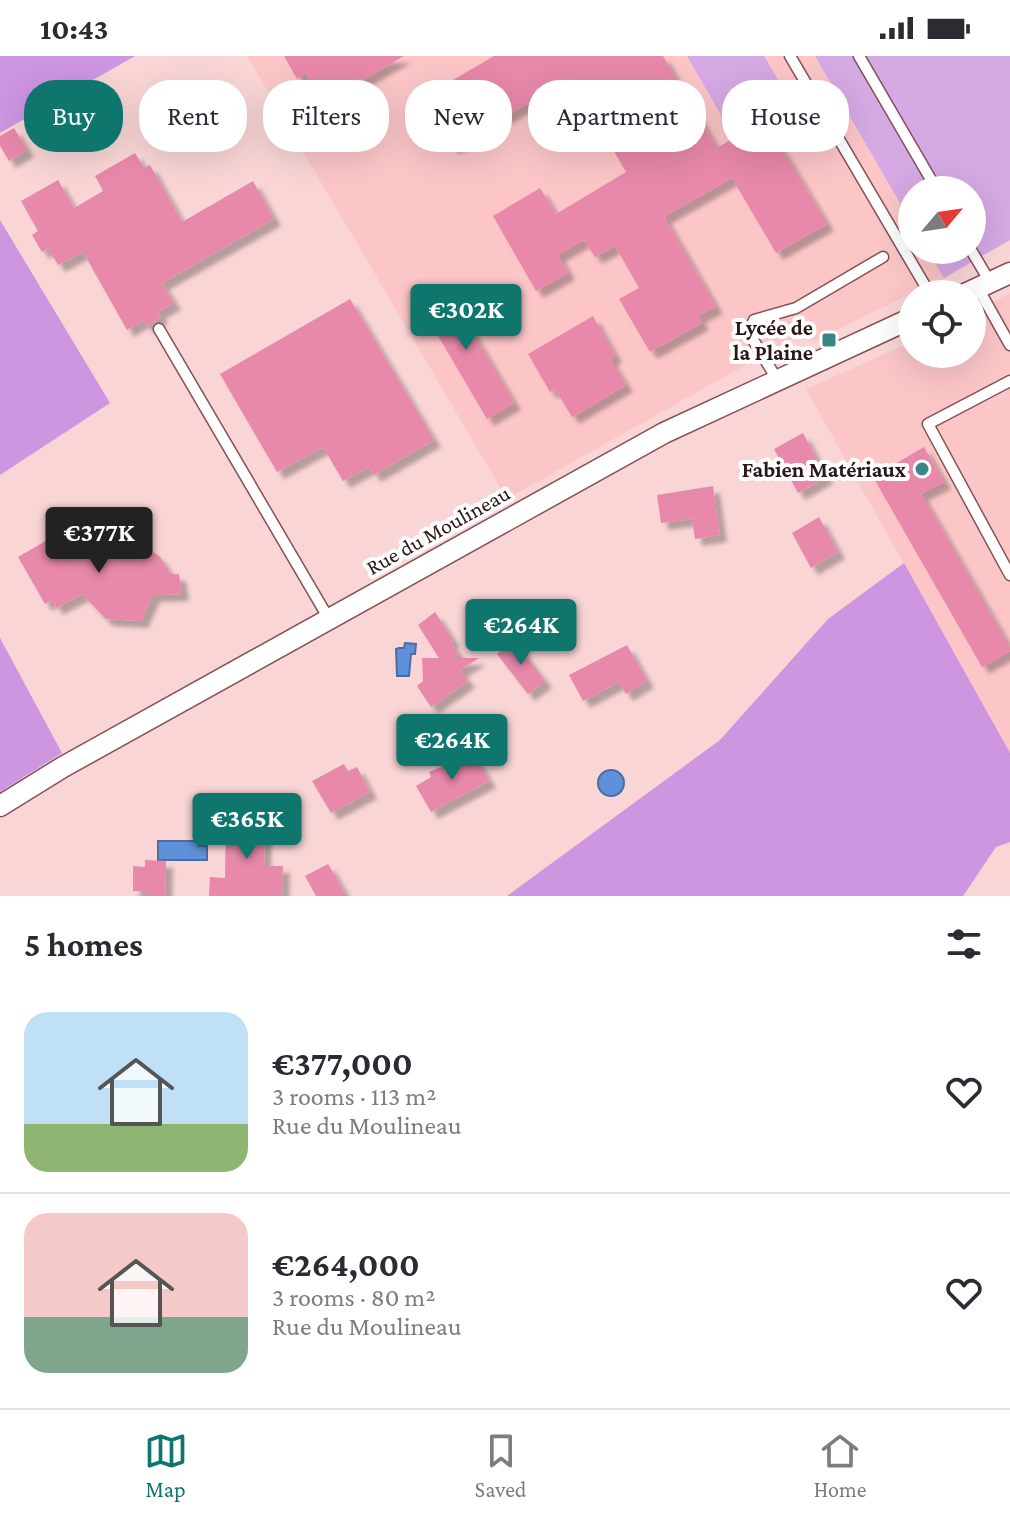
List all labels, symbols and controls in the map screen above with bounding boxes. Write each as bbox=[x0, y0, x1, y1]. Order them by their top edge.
text: 10:43 bbox=[40, 12, 108, 45]
chip: Buy bbox=[24, 80, 123, 152]
chip: Rent bbox=[139, 80, 247, 152]
chip: Filters bbox=[263, 80, 389, 152]
chip: New bbox=[405, 80, 512, 152]
chip: Apartment bbox=[528, 80, 706, 152]
chip: House bbox=[722, 80, 849, 152]
north arrow bbox=[898, 176, 986, 264]
map controls bbox=[898, 176, 986, 368]
button: locate bbox=[898, 280, 986, 368]
pin: €302K bbox=[410, 284, 522, 352]
text: €302K bbox=[428, 295, 504, 324]
place label: Lycée de la Plaine bbox=[733, 315, 813, 365]
marker: Lycée de la Plaine bbox=[820, 331, 838, 349]
place label: Fabien Matériaux bbox=[742, 457, 907, 482]
marker: Fabien Matériaux bbox=[913, 460, 931, 478]
street label: Rue du Moulineau bbox=[362, 480, 515, 580]
pin: €377K bbox=[43, 507, 155, 575]
text: €377K bbox=[64, 518, 134, 547]
pin: €264K bbox=[465, 599, 577, 667]
text: €264K bbox=[483, 610, 559, 639]
pin: €264K bbox=[396, 714, 508, 782]
text: €264K bbox=[414, 725, 490, 754]
pin: €365K bbox=[191, 793, 303, 861]
text: €365K bbox=[211, 804, 283, 833]
icon: filters bbox=[942, 922, 986, 966]
text: 5 homes bbox=[24, 926, 143, 963]
icon: home bbox=[88, 1044, 184, 1140]
text: €377,000 bbox=[272, 1045, 413, 1082]
icon: heart bbox=[942, 1070, 986, 1114]
text: 3 rooms · 113 m² bbox=[272, 1082, 436, 1111]
text: Rue du Moulineau bbox=[272, 1111, 462, 1140]
icon: home bbox=[88, 1245, 184, 1341]
text: €264,000 bbox=[272, 1246, 420, 1283]
icon: heart bbox=[942, 1271, 986, 1315]
text: 3 rooms · 80 m² bbox=[272, 1283, 435, 1312]
text: Rue du Moulineau bbox=[272, 1312, 462, 1341]
tab: Map bbox=[144, 1429, 188, 1502]
tab: Saved bbox=[475, 1429, 526, 1502]
tab: Home bbox=[814, 1429, 866, 1502]

